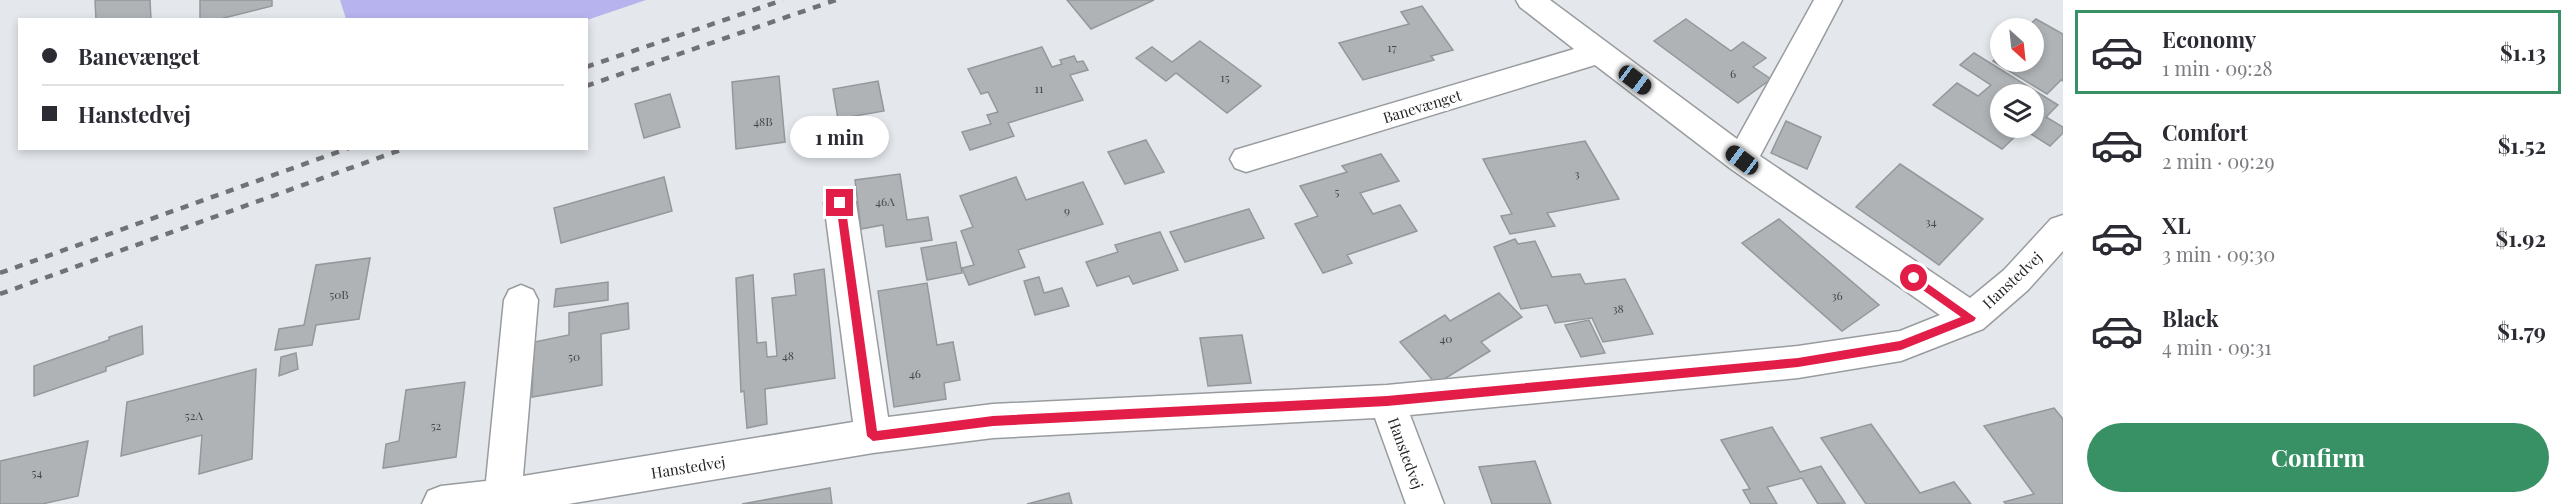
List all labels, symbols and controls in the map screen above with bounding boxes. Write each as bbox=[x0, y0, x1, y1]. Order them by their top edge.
north arrow bbox=[1990, 18, 2044, 72]
map controls bbox=[1990, 18, 2044, 138]
text: Economy bbox=[2162, 24, 2256, 54]
icon: car bbox=[2090, 25, 2144, 79]
text: $1.13 bbox=[2500, 37, 2546, 67]
house number: 17 bbox=[1387, 39, 1397, 55]
text: Banevænget bbox=[78, 41, 200, 71]
text: 1 min · 09:28 bbox=[2162, 54, 2273, 81]
car bbox=[1615, 62, 1655, 98]
house number: 6 bbox=[1730, 65, 1736, 81]
house number: 15 bbox=[1220, 69, 1230, 85]
house number: 11 bbox=[1035, 80, 1044, 96]
street label: Banevænget bbox=[1380, 84, 1464, 127]
button: layers bbox=[1990, 84, 2044, 138]
text: Hanstedvej bbox=[78, 99, 191, 129]
house number: 48B bbox=[753, 113, 773, 129]
callout: 1 min bbox=[790, 116, 890, 158]
text: Comfort bbox=[2162, 117, 2248, 147]
icon: car bbox=[2090, 118, 2144, 172]
text: 1 min bbox=[815, 123, 864, 150]
text: $1.52 bbox=[2498, 130, 2546, 160]
car bbox=[1722, 142, 1762, 178]
text: 2 min · 09:29 bbox=[2162, 147, 2275, 174]
house number: 3 bbox=[1574, 165, 1580, 181]
house number: 5 bbox=[1335, 183, 1340, 199]
route end bbox=[826, 189, 853, 216]
house number: 46A bbox=[875, 193, 895, 209]
house number: 9 bbox=[1064, 202, 1070, 218]
text: XL bbox=[2162, 210, 2191, 240]
icon: car bbox=[2090, 211, 2144, 265]
house number: 34 bbox=[1925, 213, 1937, 229]
text: $1.92 bbox=[2496, 223, 2546, 253]
text: 3 min · 09:30 bbox=[2162, 240, 2275, 267]
street label: Hanstedvej bbox=[1978, 247, 2046, 313]
route start bbox=[1900, 264, 1927, 291]
house number: 50B bbox=[329, 286, 349, 302]
house number: 36 bbox=[1831, 287, 1843, 303]
house number: 38 bbox=[1612, 300, 1624, 316]
text: Black bbox=[2162, 303, 2219, 333]
icon: car bbox=[2090, 304, 2144, 358]
text: $1.79 bbox=[2497, 316, 2546, 346]
house number: 40 bbox=[1439, 330, 1453, 346]
text: 4 min · 09:31 bbox=[2162, 333, 2272, 360]
house number: 48 bbox=[782, 347, 794, 363]
house number: 50 bbox=[568, 348, 580, 364]
house number: 46 bbox=[909, 365, 921, 381]
house number: 52A bbox=[185, 407, 204, 423]
street label: Hanstedvej bbox=[1384, 414, 1428, 492]
house number: 52 bbox=[431, 417, 442, 433]
button: Confirm bbox=[2087, 423, 2549, 492]
street label: Hanstedvej bbox=[649, 451, 727, 483]
house number: 54 bbox=[32, 464, 43, 480]

